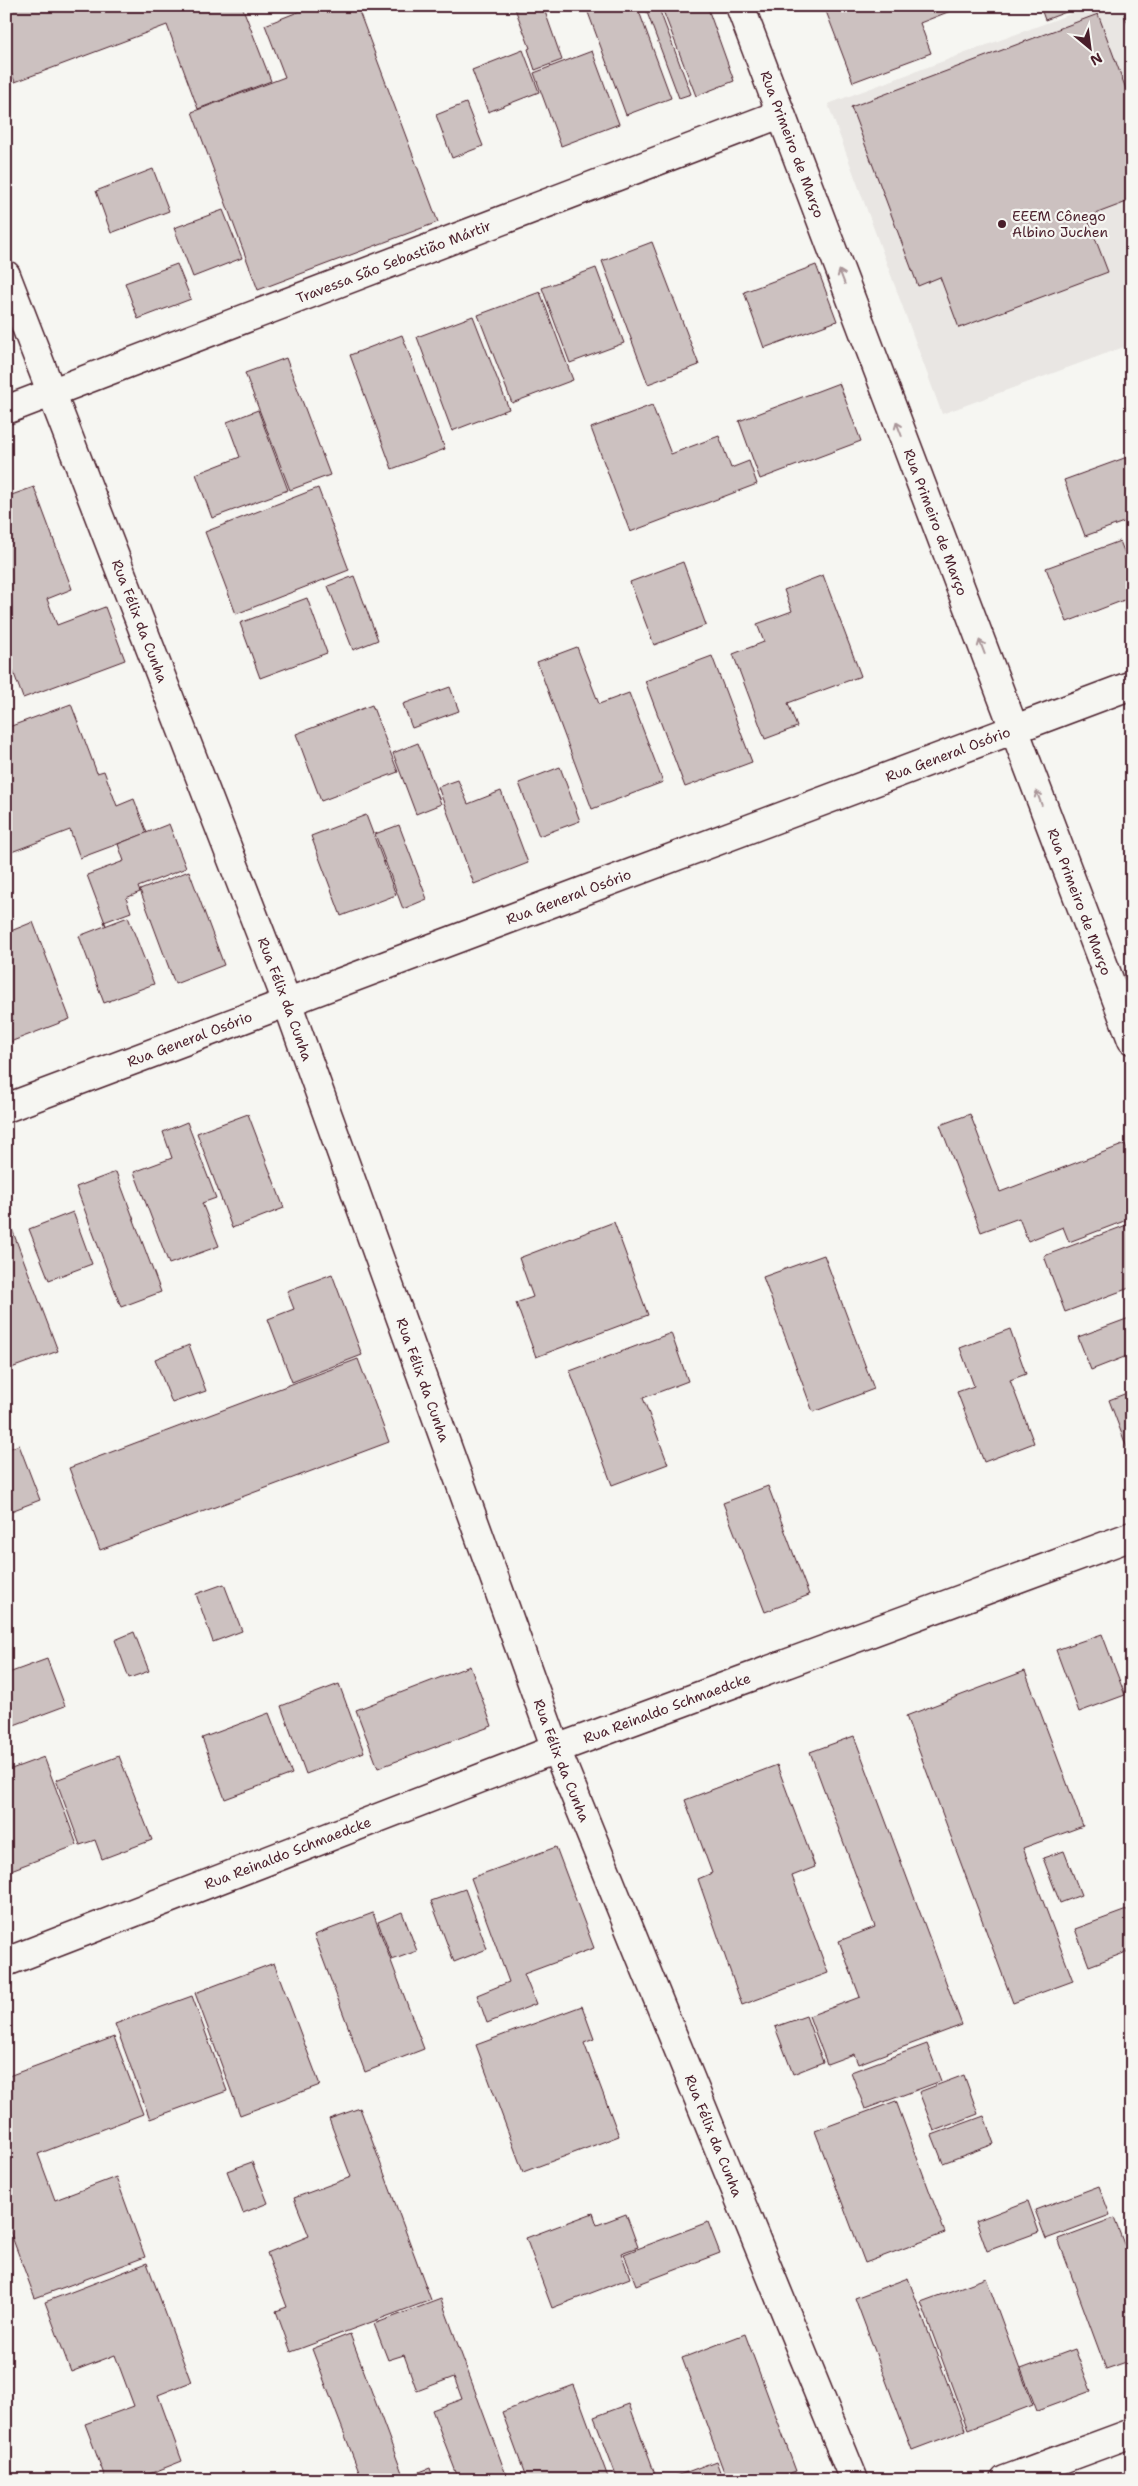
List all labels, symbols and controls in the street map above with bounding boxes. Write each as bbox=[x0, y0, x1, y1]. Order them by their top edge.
north arrow bbox=[1066, 22, 1116, 72]
text: N bbox=[1087, 49, 1106, 70]
street label: Rua Primeiro de Março bbox=[756, 68, 828, 220]
place label: EEEM Cônego Albino Juchen bbox=[1012, 207, 1108, 241]
street label: Travessa São Sebastião Mártir bbox=[293, 216, 494, 307]
marker: EEEM Cônego Albino Juchen bbox=[996, 218, 1008, 230]
one-way arrow bbox=[837, 270, 846, 285]
one-way arrow bbox=[894, 422, 903, 437]
street label: Rua Primeiro de Março bbox=[900, 446, 972, 598]
street label: Rua Félix da Cunha bbox=[108, 557, 172, 685]
one-way arrow bbox=[976, 639, 985, 654]
street label: Rua General Osório bbox=[883, 723, 1013, 786]
one-way arrow bbox=[1034, 791, 1043, 807]
street label: Rua Primeiro de Março bbox=[1044, 826, 1116, 978]
street label: Rua General Osório bbox=[504, 865, 634, 928]
street label: Rua Félix da Cunha bbox=[254, 935, 317, 1063]
street label: Rua General Osório bbox=[124, 1007, 254, 1071]
street label: Rua Félix da Cunha bbox=[392, 1315, 454, 1445]
street label: Rua Reinaldo Schmaedcke bbox=[581, 1669, 753, 1747]
street label: Rua Félix da Cunha bbox=[530, 1696, 594, 1825]
street label: Rua Reinaldo Schmaedcke bbox=[202, 1812, 374, 1893]
street label: Rua Félix da Cunha bbox=[681, 2072, 747, 2200]

